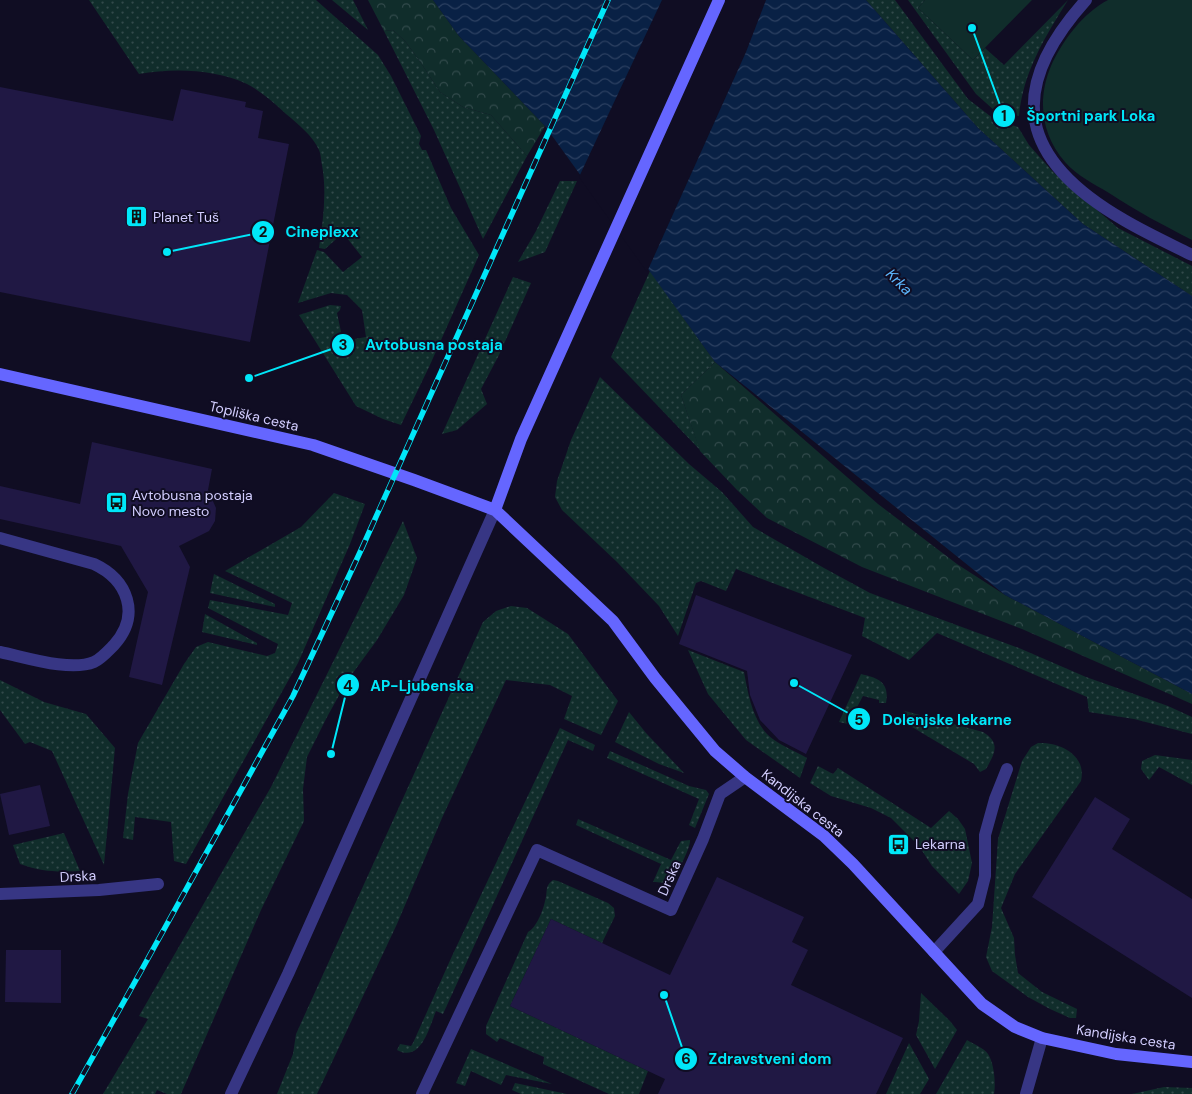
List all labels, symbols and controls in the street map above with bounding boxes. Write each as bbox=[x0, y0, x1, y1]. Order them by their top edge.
callout: Športni park Loka bbox=[991, 101, 1165, 131]
text: 1 bbox=[1001, 106, 1007, 126]
text: Športni park Loka bbox=[1027, 106, 1155, 126]
building icon: Planet Tuš bbox=[125, 205, 149, 229]
place label: Planet Tuš bbox=[153, 208, 219, 226]
callout: Cineplexx bbox=[251, 217, 369, 247]
text: 2 bbox=[259, 222, 268, 242]
text: Cineplexx bbox=[286, 222, 359, 242]
water label: Krka bbox=[881, 264, 917, 300]
callout: Avtobusna postaja bbox=[331, 330, 513, 360]
text: 3 bbox=[338, 335, 348, 355]
text: Avtobusna postaja bbox=[365, 335, 503, 355]
street label: Topliška cesta bbox=[207, 397, 301, 435]
place label: Avtobusna postaja Novo mesto bbox=[132, 486, 253, 520]
bus stop icon: Avtobusna postaja Novo mesto bbox=[104, 491, 128, 515]
callout: AP-Ljubenska bbox=[336, 670, 484, 700]
text: 4 bbox=[343, 676, 353, 696]
text: AP-Ljubenska bbox=[370, 676, 474, 696]
callout: Dolenjske lekarne bbox=[847, 704, 1021, 734]
text: 5 bbox=[854, 710, 864, 730]
text: Dolenjske lekarne bbox=[882, 710, 1012, 730]
street label: Kandijska cesta bbox=[758, 765, 848, 841]
bus stop icon: Lekarna bbox=[887, 832, 911, 856]
place label: Lekarna bbox=[915, 835, 965, 853]
street label: Drska bbox=[653, 858, 685, 898]
street label: Drska bbox=[59, 866, 97, 886]
street label: Kandijska cesta bbox=[1075, 1020, 1177, 1054]
callout: Zdravstveni dom bbox=[674, 1044, 842, 1074]
text: 6 bbox=[681, 1049, 691, 1069]
text: Zdravstveni dom bbox=[709, 1049, 831, 1069]

